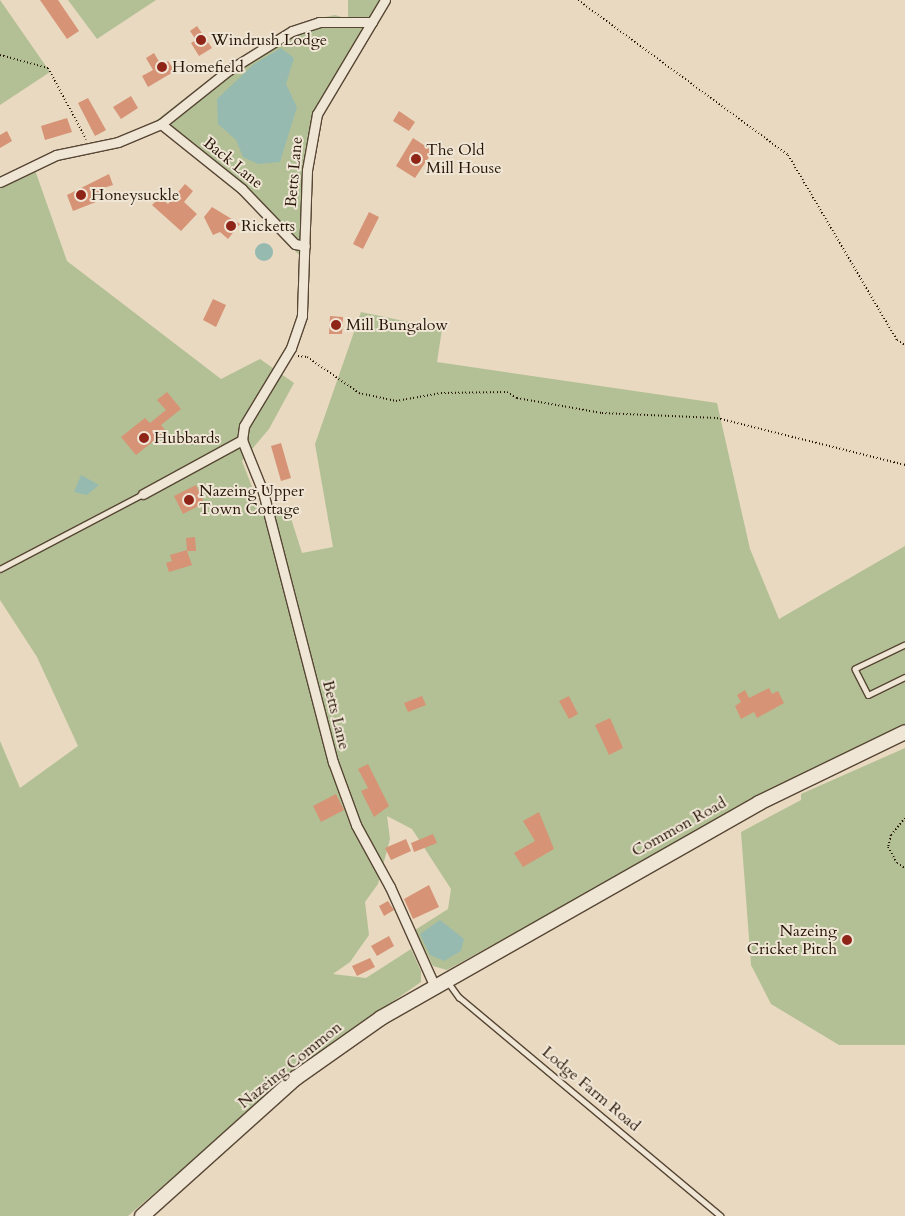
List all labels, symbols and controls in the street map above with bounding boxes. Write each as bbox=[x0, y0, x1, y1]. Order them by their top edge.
place label: Windrush Lodge bbox=[211, 30, 327, 50]
marker: Windrush Lodge bbox=[195, 34, 207, 46]
place label: Homefield bbox=[172, 57, 244, 77]
marker: Homefield bbox=[156, 61, 168, 73]
street label: Back Lane bbox=[199, 133, 267, 193]
street label: Betts Lane bbox=[281, 136, 307, 208]
place label: The Old Mill House bbox=[426, 140, 501, 178]
marker: The Old Mill House bbox=[410, 153, 422, 165]
place label: Honeysuckle bbox=[91, 185, 179, 205]
marker: Honeysuckle bbox=[75, 189, 87, 201]
place label: Ricketts bbox=[241, 216, 295, 236]
marker: Ricketts bbox=[225, 220, 237, 232]
place label: Mill Bungalow bbox=[346, 315, 448, 335]
marker: Mill Bungalow bbox=[330, 319, 342, 331]
place label: Hubbards bbox=[154, 428, 220, 448]
marker: Hubbards bbox=[138, 432, 150, 444]
place label: Nazeing Upper Town Cottage bbox=[199, 481, 304, 519]
marker: Nazeing Upper Town Cottage bbox=[183, 494, 195, 506]
street label: Betts Lane bbox=[318, 678, 354, 752]
street label: Common Road bbox=[628, 793, 730, 861]
place label: Nazeing Cricket Pitch bbox=[747, 921, 837, 959]
marker: Nazeing Cricket Pitch bbox=[841, 934, 853, 946]
street label: Nazeing Common bbox=[234, 1017, 346, 1113]
street label: Lodge Farm Road bbox=[538, 1042, 644, 1136]

